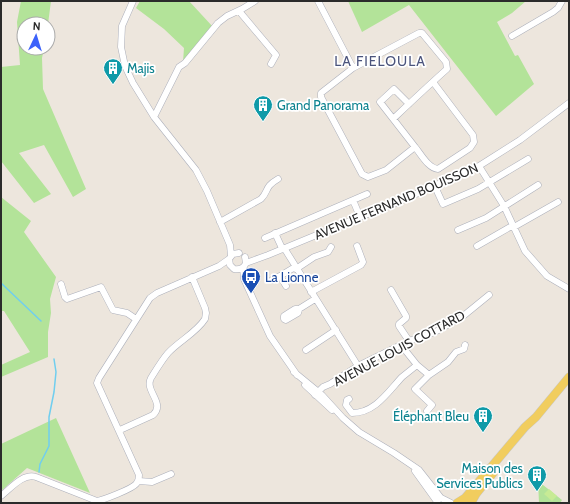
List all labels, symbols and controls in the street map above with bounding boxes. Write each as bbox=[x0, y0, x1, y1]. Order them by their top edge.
north arrow bbox=[16, 16, 56, 56]
text: N bbox=[32, 19, 41, 33]
district label: LA FIELOULA bbox=[334, 52, 426, 70]
building icon: Majis bbox=[102, 57, 124, 85]
place label: Majis bbox=[127, 60, 155, 77]
building icon: Grand Panorama bbox=[252, 94, 274, 122]
place label: Grand Panorama bbox=[277, 97, 370, 113]
street label: AVENUE FERNAND BOUISSON bbox=[312, 159, 480, 243]
bus stop icon: La Lionne bbox=[240, 266, 262, 294]
place label: La Lionne bbox=[265, 269, 319, 285]
street label: AVENUE LOUIS COTTARD bbox=[331, 307, 467, 389]
building icon: Éléphant Bleu bbox=[472, 405, 494, 433]
place label: Éléphant Bleu bbox=[393, 407, 469, 424]
place label: Maison des Services Publics bbox=[436, 460, 524, 491]
building icon: Maison des Services Publics bbox=[526, 464, 548, 492]

